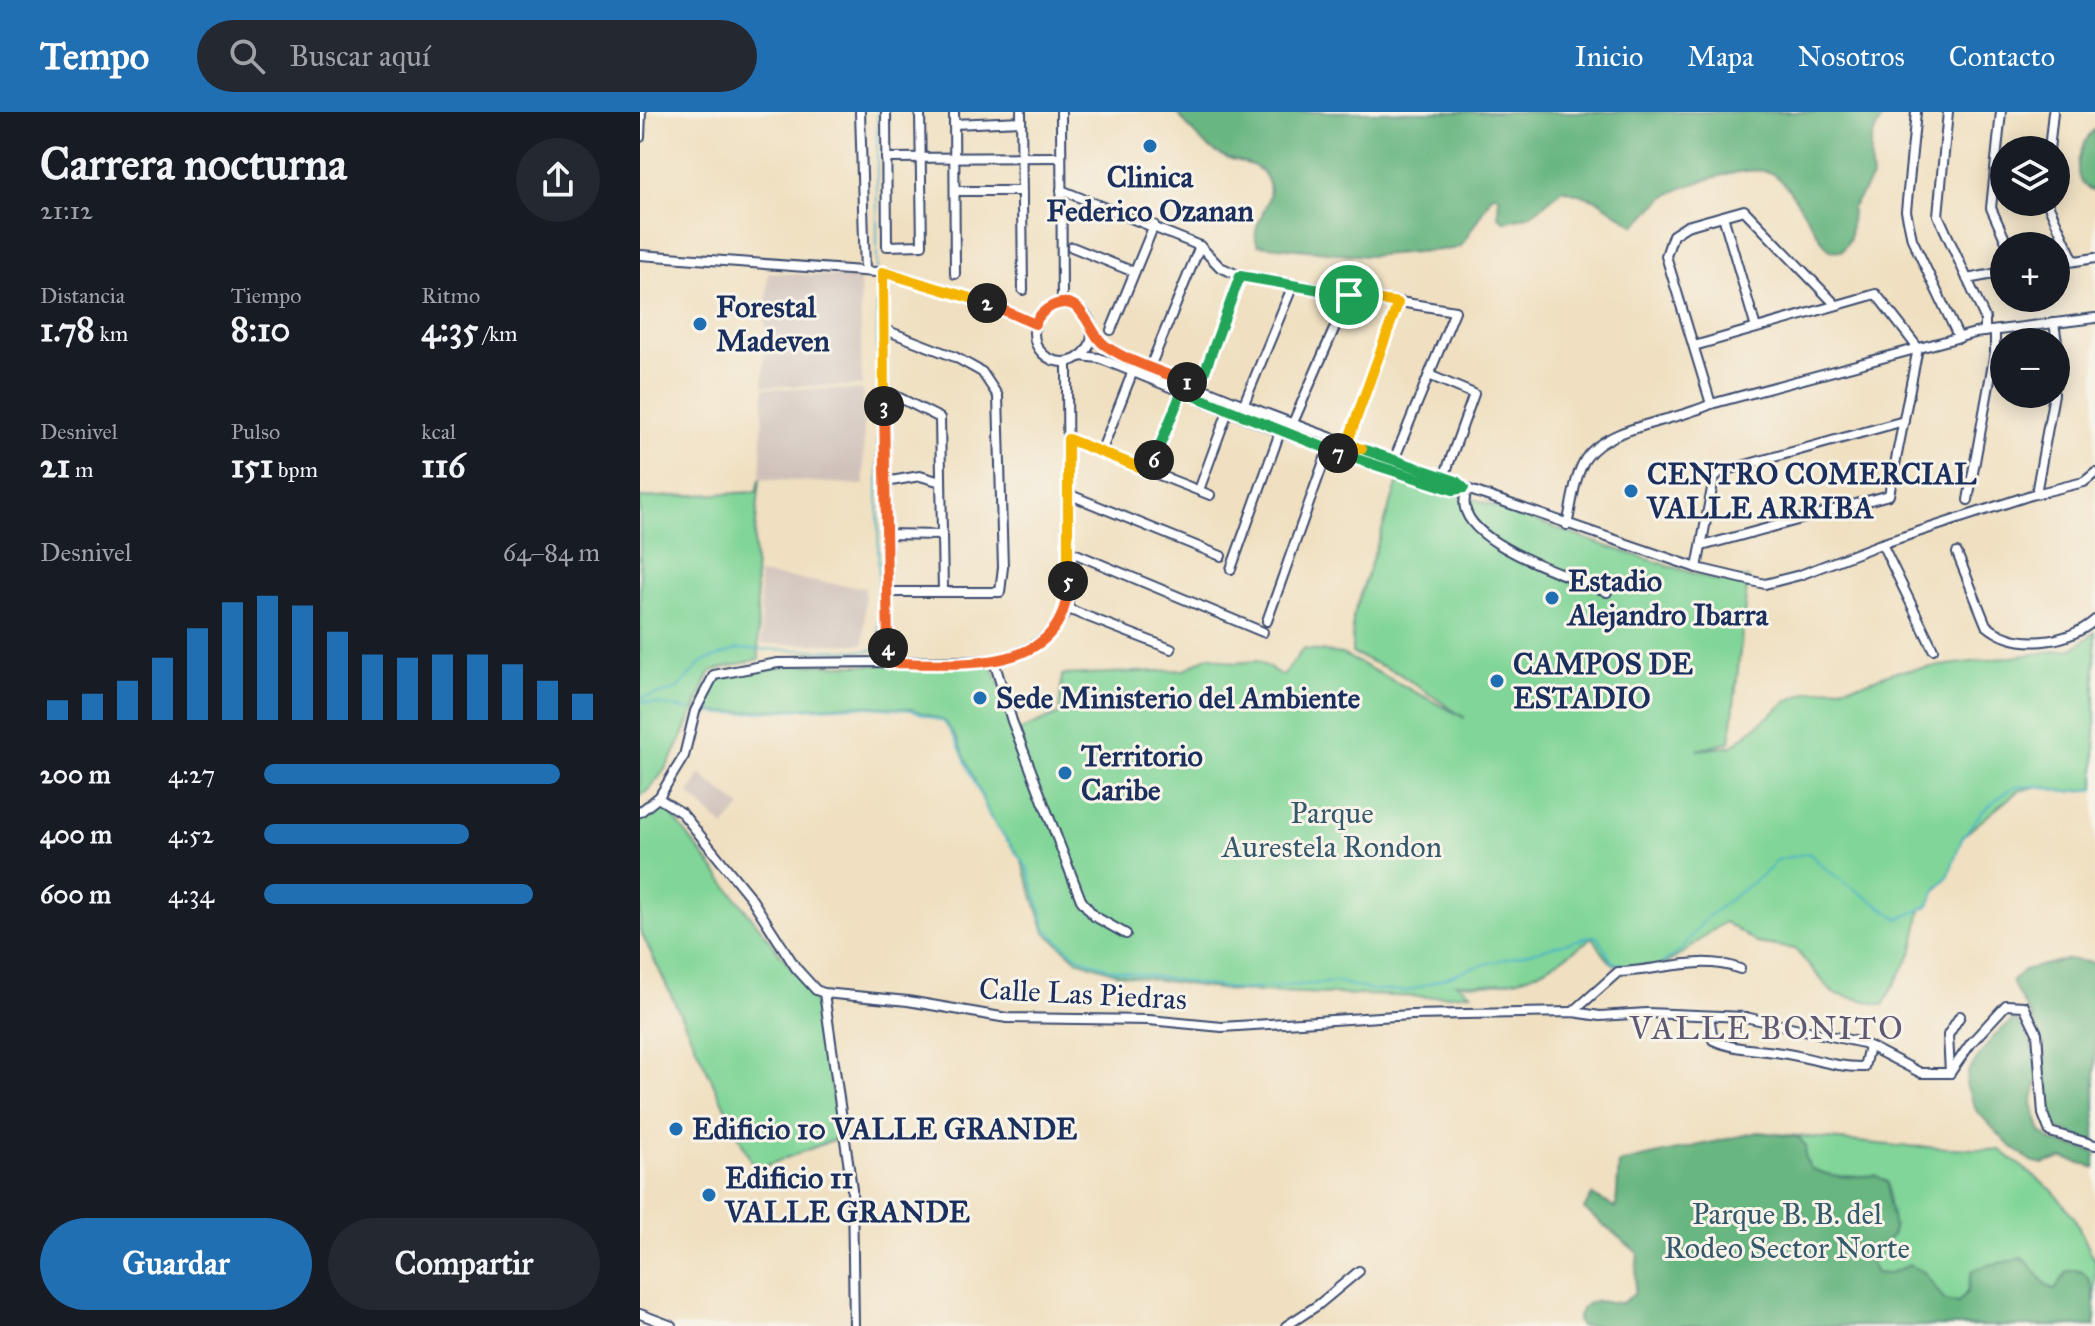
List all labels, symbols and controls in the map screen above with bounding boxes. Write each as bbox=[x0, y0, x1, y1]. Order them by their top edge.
search box bbox=[197, 20, 757, 92]
text: Tempo bbox=[40, 33, 149, 79]
icon: search bbox=[225, 34, 269, 78]
text: Buscar aquí bbox=[289, 38, 430, 74]
text: Inicio bbox=[1575, 39, 1643, 74]
text: Mapa bbox=[1687, 39, 1754, 74]
text: Nosotros bbox=[1798, 39, 1905, 74]
text: Contacto bbox=[1949, 39, 2055, 74]
map controls bbox=[1990, 136, 2070, 408]
button: layers bbox=[1990, 136, 2070, 216]
text: Carrera nocturna bbox=[40, 137, 347, 191]
marker: Clinica Federico Ozanan bbox=[1141, 137, 1159, 155]
button: share bbox=[516, 138, 600, 222]
place label: Clinica Federico Ozanan bbox=[1046, 159, 1254, 229]
text: 21:12 bbox=[40, 194, 93, 226]
button: + bbox=[1990, 232, 2070, 312]
pin bbox=[1315, 261, 1383, 329]
icon: arrive bbox=[1327, 273, 1371, 317]
text: Distancia bbox=[40, 282, 125, 309]
text: Tiempo bbox=[231, 282, 302, 309]
text: Ritmo bbox=[421, 282, 480, 309]
pin: 2 bbox=[967, 283, 1007, 323]
place label: Forestal Madeven bbox=[716, 289, 831, 359]
text: 2 bbox=[982, 289, 992, 316]
text: 1.78 bbox=[40, 309, 95, 350]
text: 8:10 bbox=[231, 309, 290, 350]
text: 4:35 bbox=[421, 309, 478, 350]
marker: Forestal Madeven bbox=[691, 315, 709, 333]
text: km bbox=[95, 320, 128, 347]
text: /km bbox=[478, 320, 518, 347]
button: − bbox=[1990, 328, 2070, 408]
pin: 1 bbox=[1167, 362, 1207, 402]
text: 1 bbox=[1183, 368, 1191, 395]
pin: 3 bbox=[864, 386, 904, 426]
text: 3 bbox=[880, 392, 888, 419]
text: Desnivel bbox=[40, 418, 118, 445]
text: Pulso bbox=[231, 418, 280, 445]
text: kcal bbox=[421, 418, 456, 445]
pin: 7 bbox=[1318, 433, 1358, 473]
text: 7 bbox=[1332, 439, 1344, 466]
pin: 6 bbox=[1134, 440, 1174, 480]
text: 21 bbox=[40, 445, 70, 486]
text: 151 bbox=[231, 445, 273, 486]
text: 116 bbox=[421, 445, 466, 486]
text: 6 bbox=[1148, 446, 1160, 473]
text: m bbox=[70, 456, 93, 483]
text: bpm bbox=[273, 456, 318, 483]
place label: CENTRO COMERCIAL VALLE ARRIBA bbox=[1646, 456, 1977, 526]
marker: CENTRO COMERCIAL VALLE ARRIBA bbox=[1622, 482, 1640, 500]
text: Desnivel bbox=[40, 536, 132, 568]
text: 64–84 m bbox=[503, 536, 600, 568]
pin: 5 bbox=[1048, 561, 1088, 601]
place label: Estadio Alejandro Ibarra bbox=[1566, 563, 1769, 633]
text: 5 bbox=[1063, 567, 1073, 594]
marker: Estadio Alejandro Ibarra bbox=[1543, 589, 1561, 607]
pin: 4 bbox=[868, 628, 908, 668]
text: 4 bbox=[882, 634, 894, 661]
place label: CAMPOS DE ESTADIO bbox=[1513, 646, 1694, 716]
marker: CAMPOS DE ESTADIO bbox=[1488, 672, 1506, 690]
place label: Sede Ministerio del Ambiente bbox=[996, 680, 1361, 716]
marker: Sede Ministerio del Ambiente bbox=[971, 689, 989, 707]
place label: Territorio Caribe bbox=[1081, 738, 1203, 808]
text: 200 m bbox=[40, 758, 111, 790]
text: 4:27 bbox=[168, 758, 215, 790]
marker: Territorio Caribe bbox=[1056, 764, 1074, 782]
park label: Parque Aurestela Rondon bbox=[1220, 795, 1442, 865]
text: 400 m bbox=[40, 818, 112, 850]
text: 4:52 bbox=[168, 818, 214, 850]
text: 600 m bbox=[40, 878, 111, 910]
text: 4:34 bbox=[168, 878, 214, 910]
street label: Calle Las Piedras bbox=[978, 971, 1188, 1017]
district label: VALLE BONITO bbox=[1628, 1009, 1905, 1048]
place label: Edificio 10 VALLE GRANDE bbox=[692, 1111, 1078, 1147]
marker: Edificio 10 VALLE GRANDE bbox=[667, 1120, 685, 1138]
place label: Edificio 11 VALLE GRANDE bbox=[724, 1160, 970, 1230]
marker: Edificio 11 VALLE GRANDE bbox=[700, 1186, 718, 1204]
park label: Parque B. B. del Rodeo Sector Norte bbox=[1664, 1196, 1910, 1266]
button: Guardar bbox=[40, 1218, 312, 1310]
button: Compartir bbox=[328, 1218, 600, 1310]

